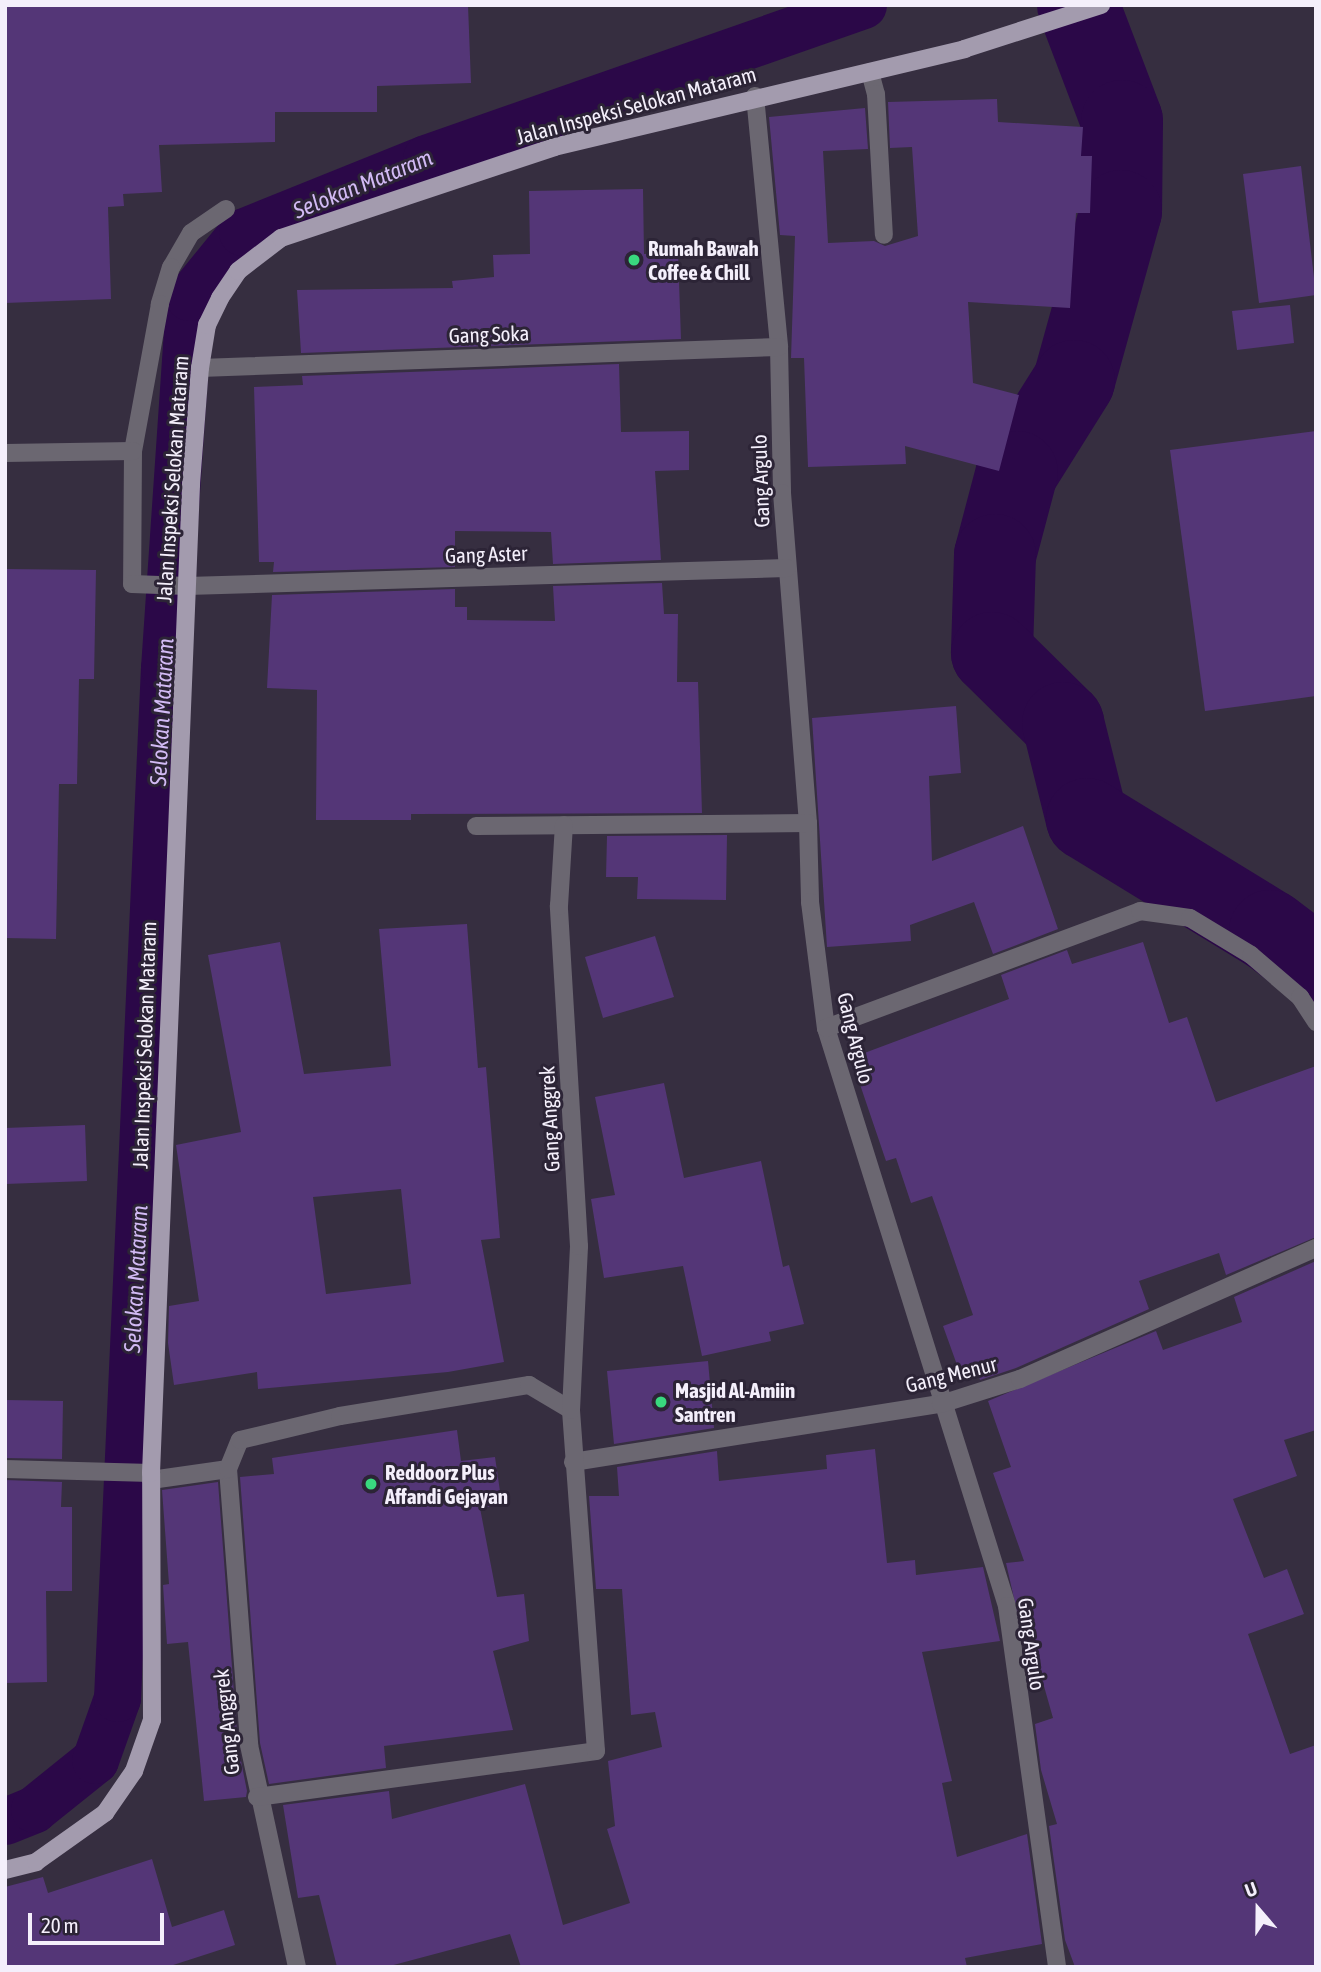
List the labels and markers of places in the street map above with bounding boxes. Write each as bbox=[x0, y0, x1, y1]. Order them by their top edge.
place label: Rumah Bawah Coffee & Chill bbox=[648, 235, 759, 285]
marker: Rumah Bawah Coffee & Chill bbox=[626, 252, 642, 268]
place label: Masjid Al-Amiin Santren bbox=[675, 1377, 795, 1427]
marker: Masjid Al-Amiin Santren bbox=[653, 1394, 669, 1410]
place label: Reddoorz Plus Affandi Gejayan bbox=[385, 1459, 508, 1509]
marker: Reddoorz Plus Affandi Gejayan bbox=[363, 1476, 379, 1492]

